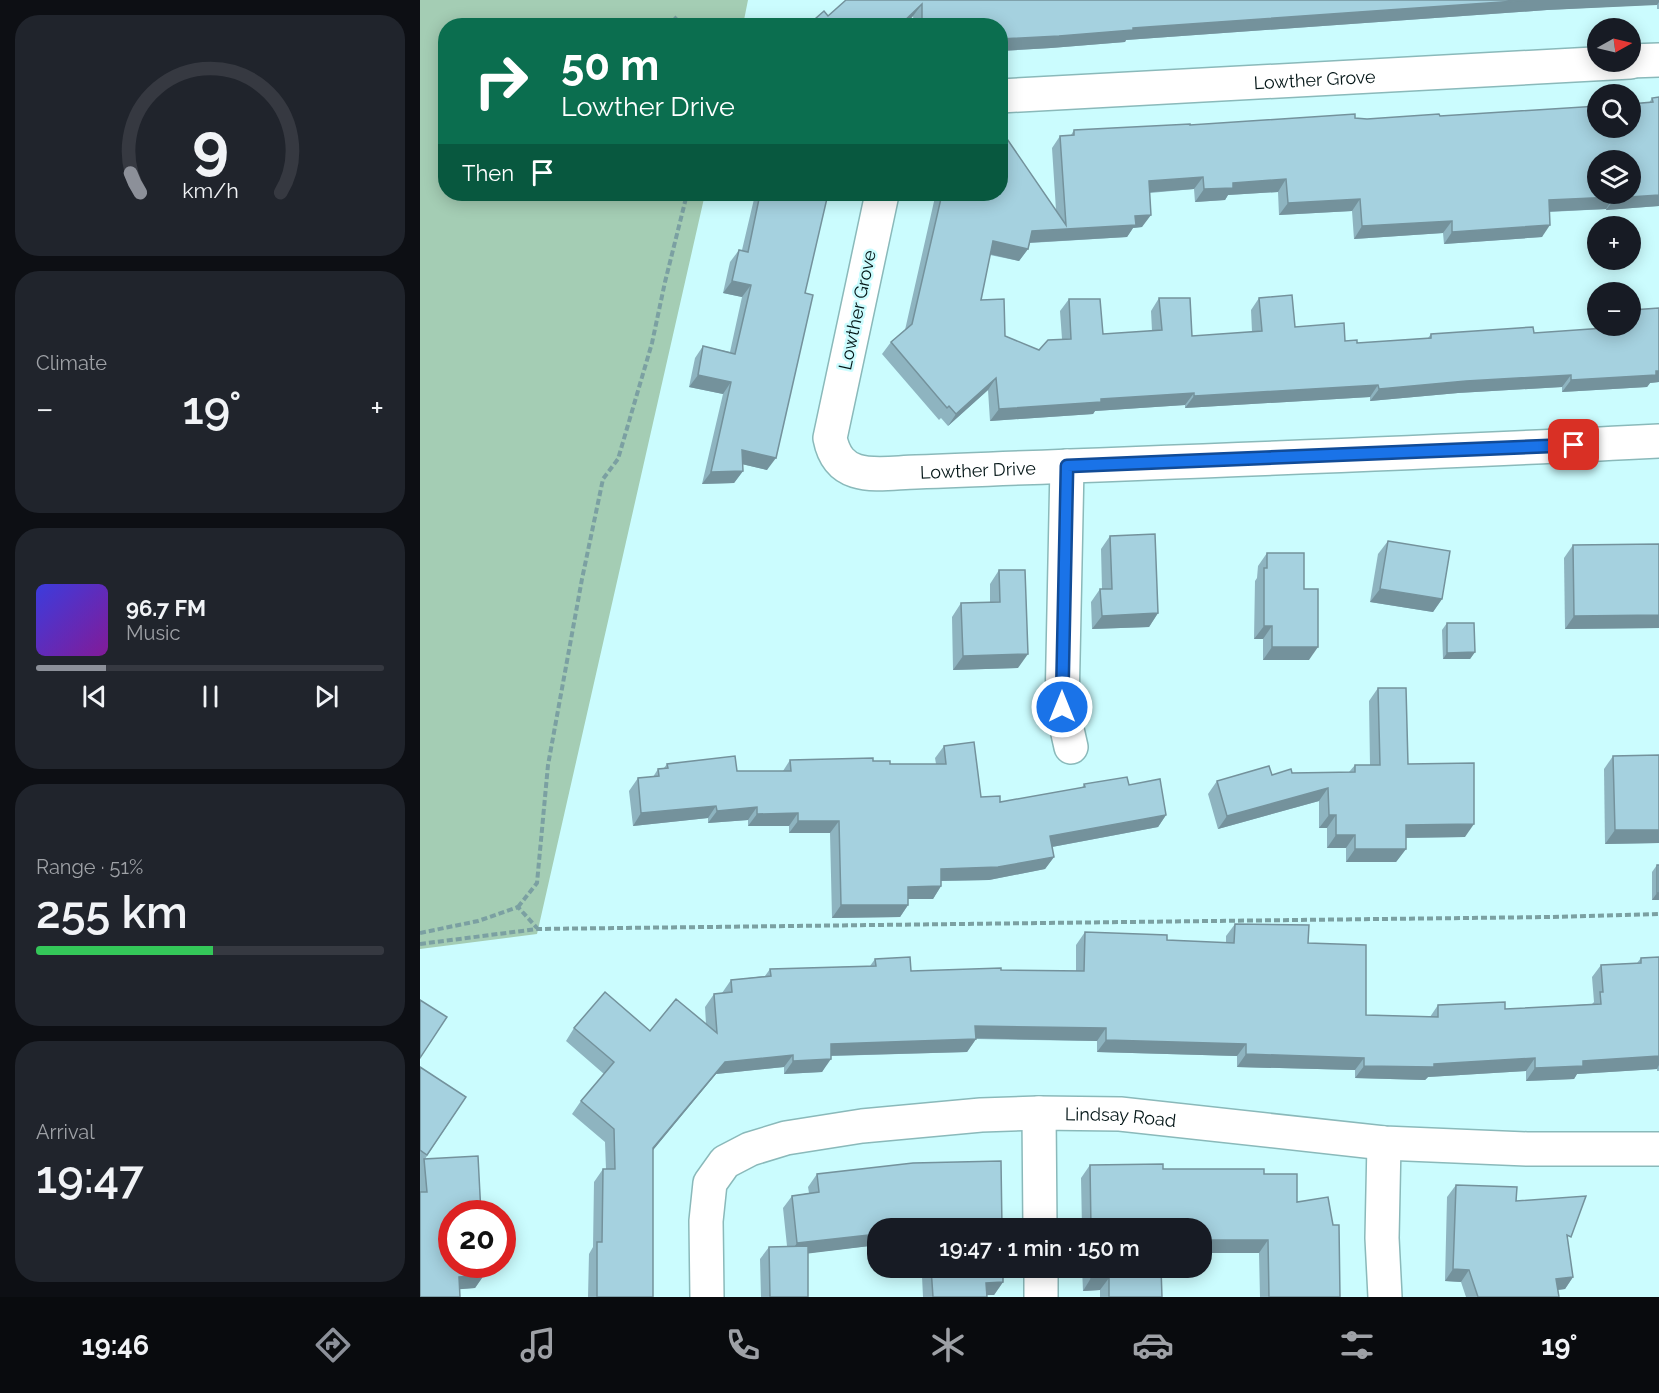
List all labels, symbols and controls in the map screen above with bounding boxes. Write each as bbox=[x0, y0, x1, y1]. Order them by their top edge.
north arrow bbox=[1587, 18, 1641, 72]
map controls bbox=[1587, 18, 1641, 336]
text: 50 m bbox=[561, 41, 659, 90]
icon: right bbox=[462, 42, 540, 120]
street label: Lowther Grove bbox=[1253, 65, 1376, 93]
button: search bbox=[1587, 84, 1641, 138]
text: Lowther Drive bbox=[561, 91, 735, 122]
text: 9 bbox=[192, 108, 228, 182]
button: layers bbox=[1587, 150, 1641, 204]
icon: arrive bbox=[526, 156, 559, 189]
text: Then bbox=[462, 160, 514, 186]
text: km/h bbox=[182, 178, 238, 203]
button: + bbox=[1587, 216, 1641, 270]
street label: Lowther Grove bbox=[834, 248, 880, 372]
button: − bbox=[1587, 282, 1641, 336]
text: Climate bbox=[36, 351, 107, 375]
text: 19° bbox=[183, 382, 241, 435]
text: − bbox=[36, 389, 54, 428]
text: + bbox=[370, 389, 384, 428]
pin bbox=[1548, 419, 1599, 470]
icon: arrive bbox=[1557, 428, 1590, 461]
street label: Lowther Drive bbox=[920, 457, 1037, 482]
text: 96.7 FM bbox=[126, 595, 206, 621]
text: Music bbox=[126, 621, 180, 645]
position arrow bbox=[1030, 675, 1094, 739]
icon: previous bbox=[78, 680, 111, 713]
icon: pause bbox=[194, 680, 227, 713]
icon: next bbox=[310, 680, 343, 713]
text: Range · 51% bbox=[36, 855, 143, 879]
text: 255 km bbox=[36, 886, 188, 939]
street label: Lindsay Road bbox=[1065, 1103, 1177, 1131]
text: Arrival bbox=[36, 1120, 95, 1144]
text: 19:47 bbox=[36, 1151, 144, 1204]
speed limit sign: 20 bbox=[438, 1200, 516, 1278]
text: 19:47 · 1 min · 150 m bbox=[939, 1235, 1140, 1261]
icon: directions bbox=[312, 1324, 354, 1366]
icon: music bbox=[517, 1324, 559, 1366]
icon: phone bbox=[722, 1324, 764, 1366]
icon: climate bbox=[927, 1324, 969, 1366]
icon: car bbox=[1132, 1324, 1174, 1366]
icon: filters bbox=[1336, 1324, 1378, 1366]
text: 19:46 bbox=[81, 1330, 149, 1361]
text: 19° bbox=[1541, 1330, 1577, 1361]

